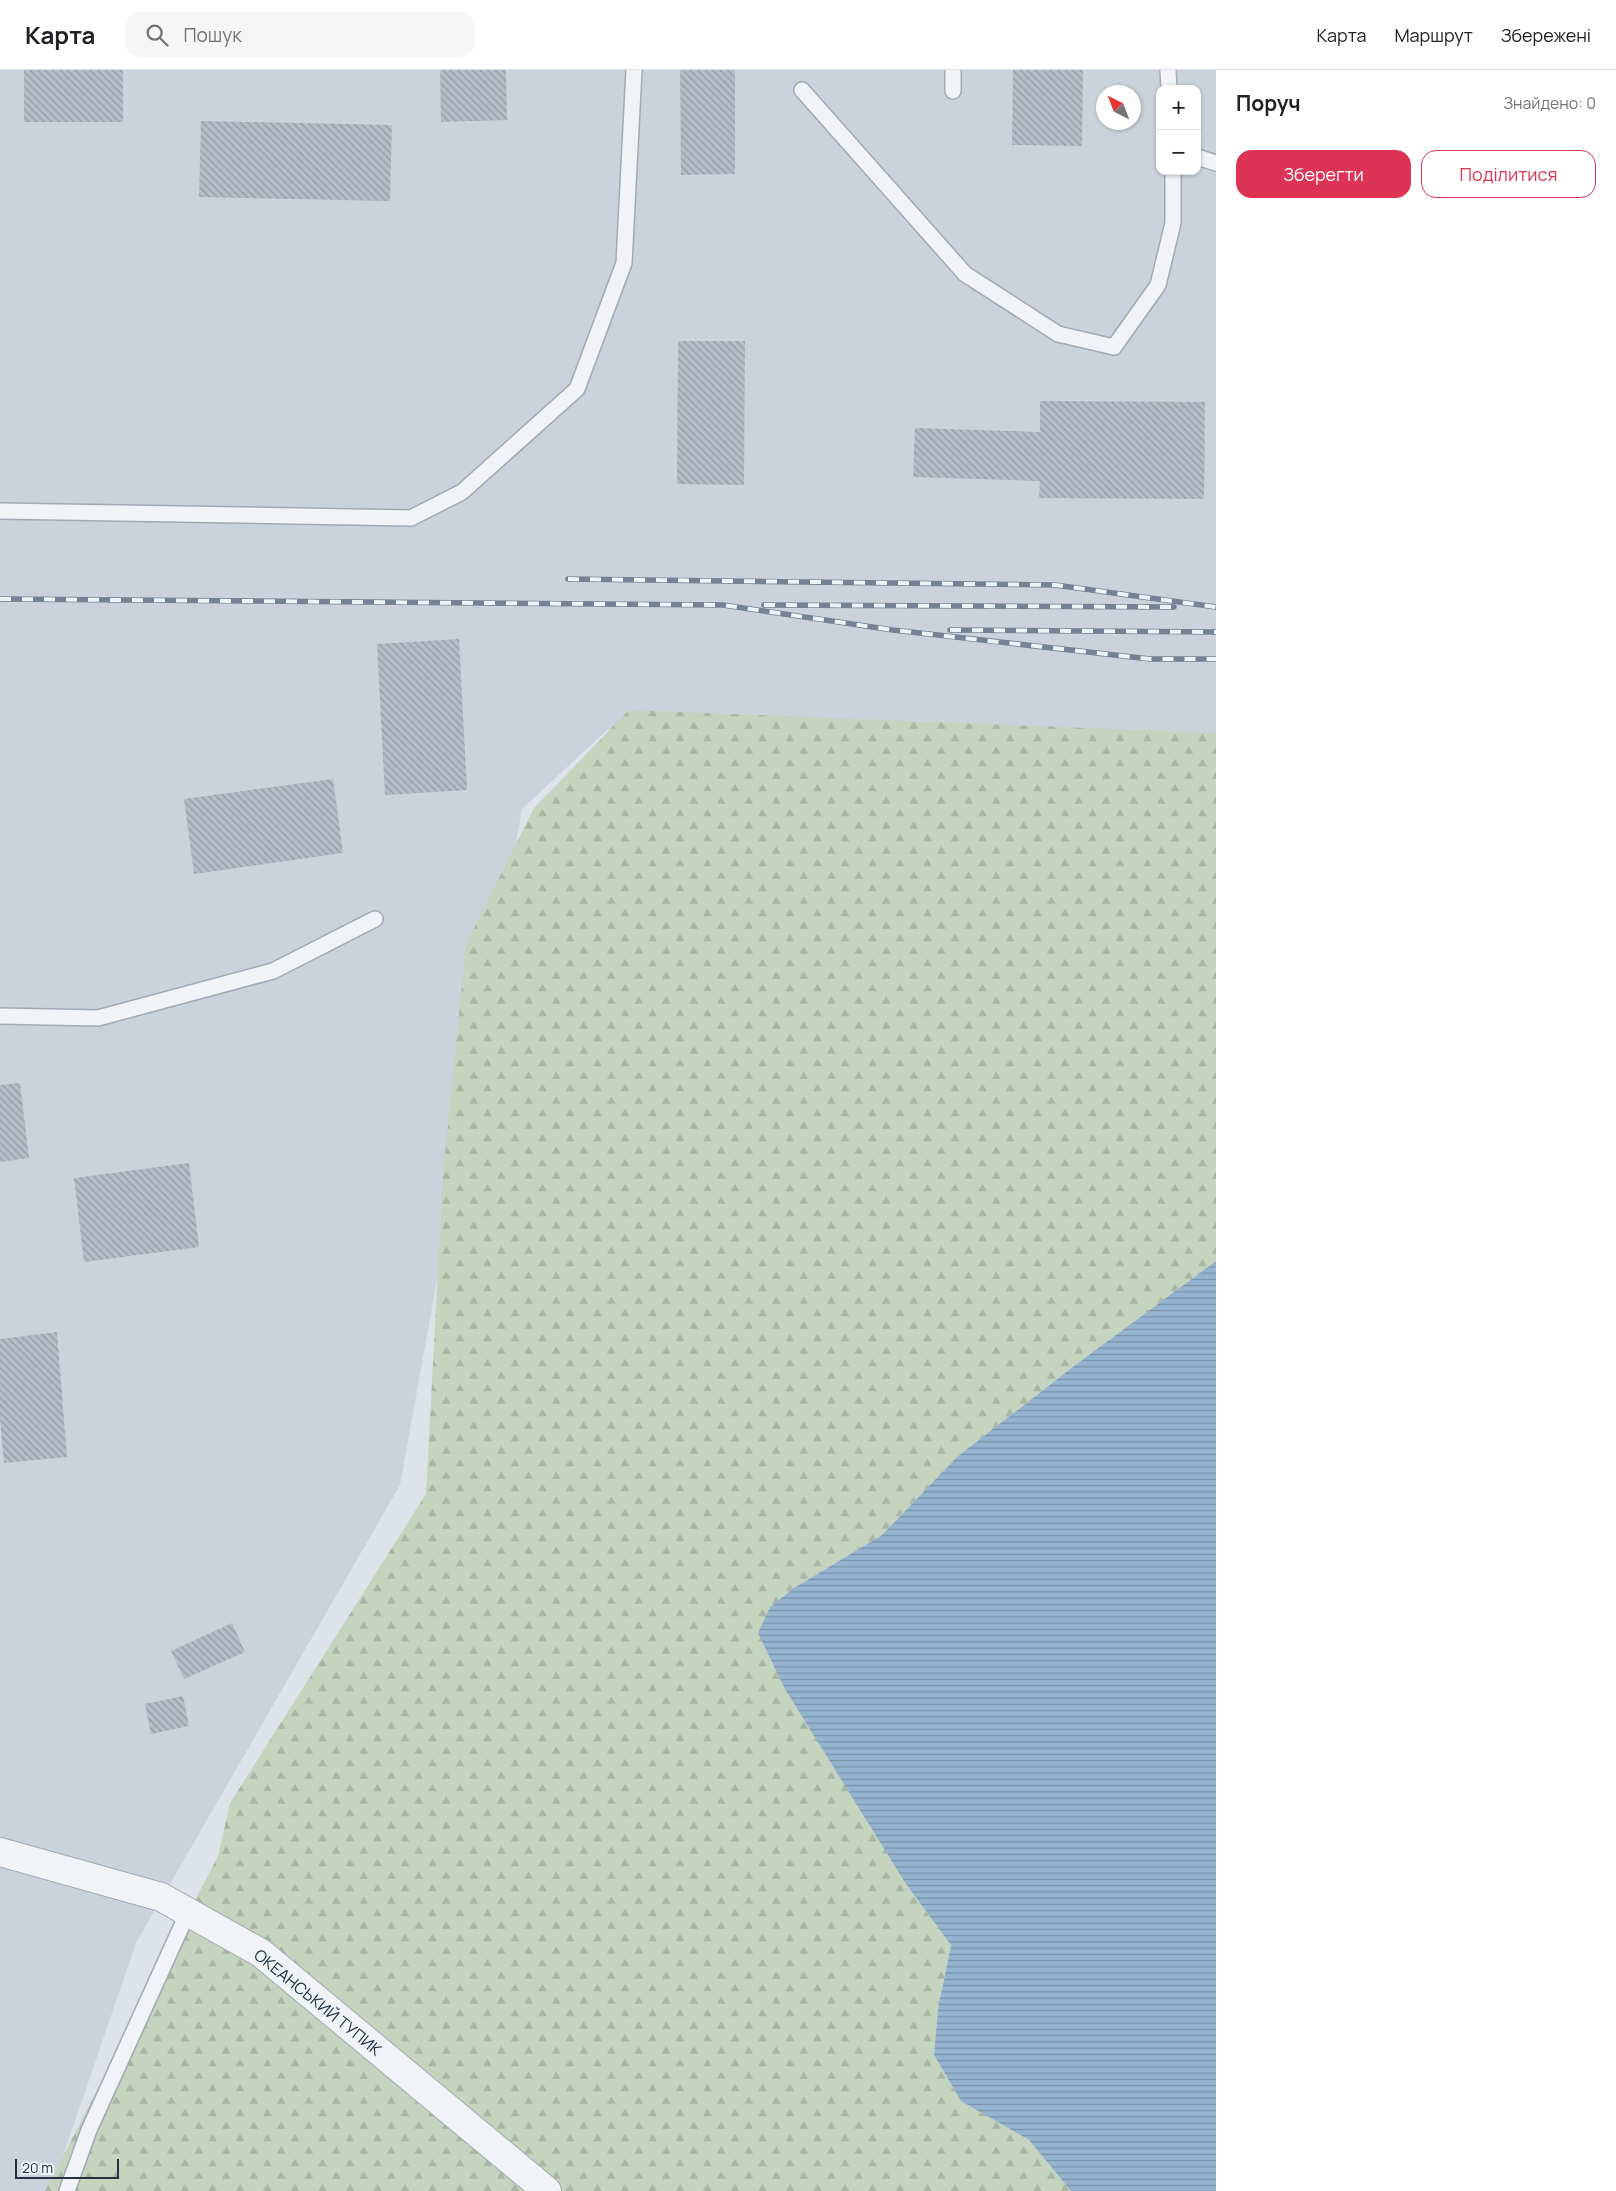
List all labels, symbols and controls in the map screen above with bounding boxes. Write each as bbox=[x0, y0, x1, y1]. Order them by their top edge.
search box bbox=[125, 12, 475, 57]
text: Карта bbox=[25, 18, 95, 51]
icon: search bbox=[143, 21, 171, 49]
text: Пошук bbox=[183, 22, 242, 48]
text: Карта bbox=[1316, 23, 1366, 47]
text: Маршрут bbox=[1394, 23, 1473, 47]
text: Збережені bbox=[1501, 23, 1591, 47]
north arrow bbox=[1096, 85, 1141, 130]
map controls bbox=[1156, 85, 1201, 175]
button: + bbox=[1156, 85, 1201, 130]
text: Поруч bbox=[1236, 89, 1301, 117]
text: Знайдено: 0 bbox=[1503, 92, 1596, 114]
button: − bbox=[1156, 130, 1201, 175]
button: Зберегти bbox=[1236, 150, 1411, 198]
button: Поділитися bbox=[1421, 150, 1596, 198]
street label: ОКЕАНСЬКИЙ ТУПИК bbox=[250, 1944, 387, 2061]
scale bar bbox=[15, 2156, 119, 2179]
text: 20 m bbox=[22, 2158, 53, 2177]

